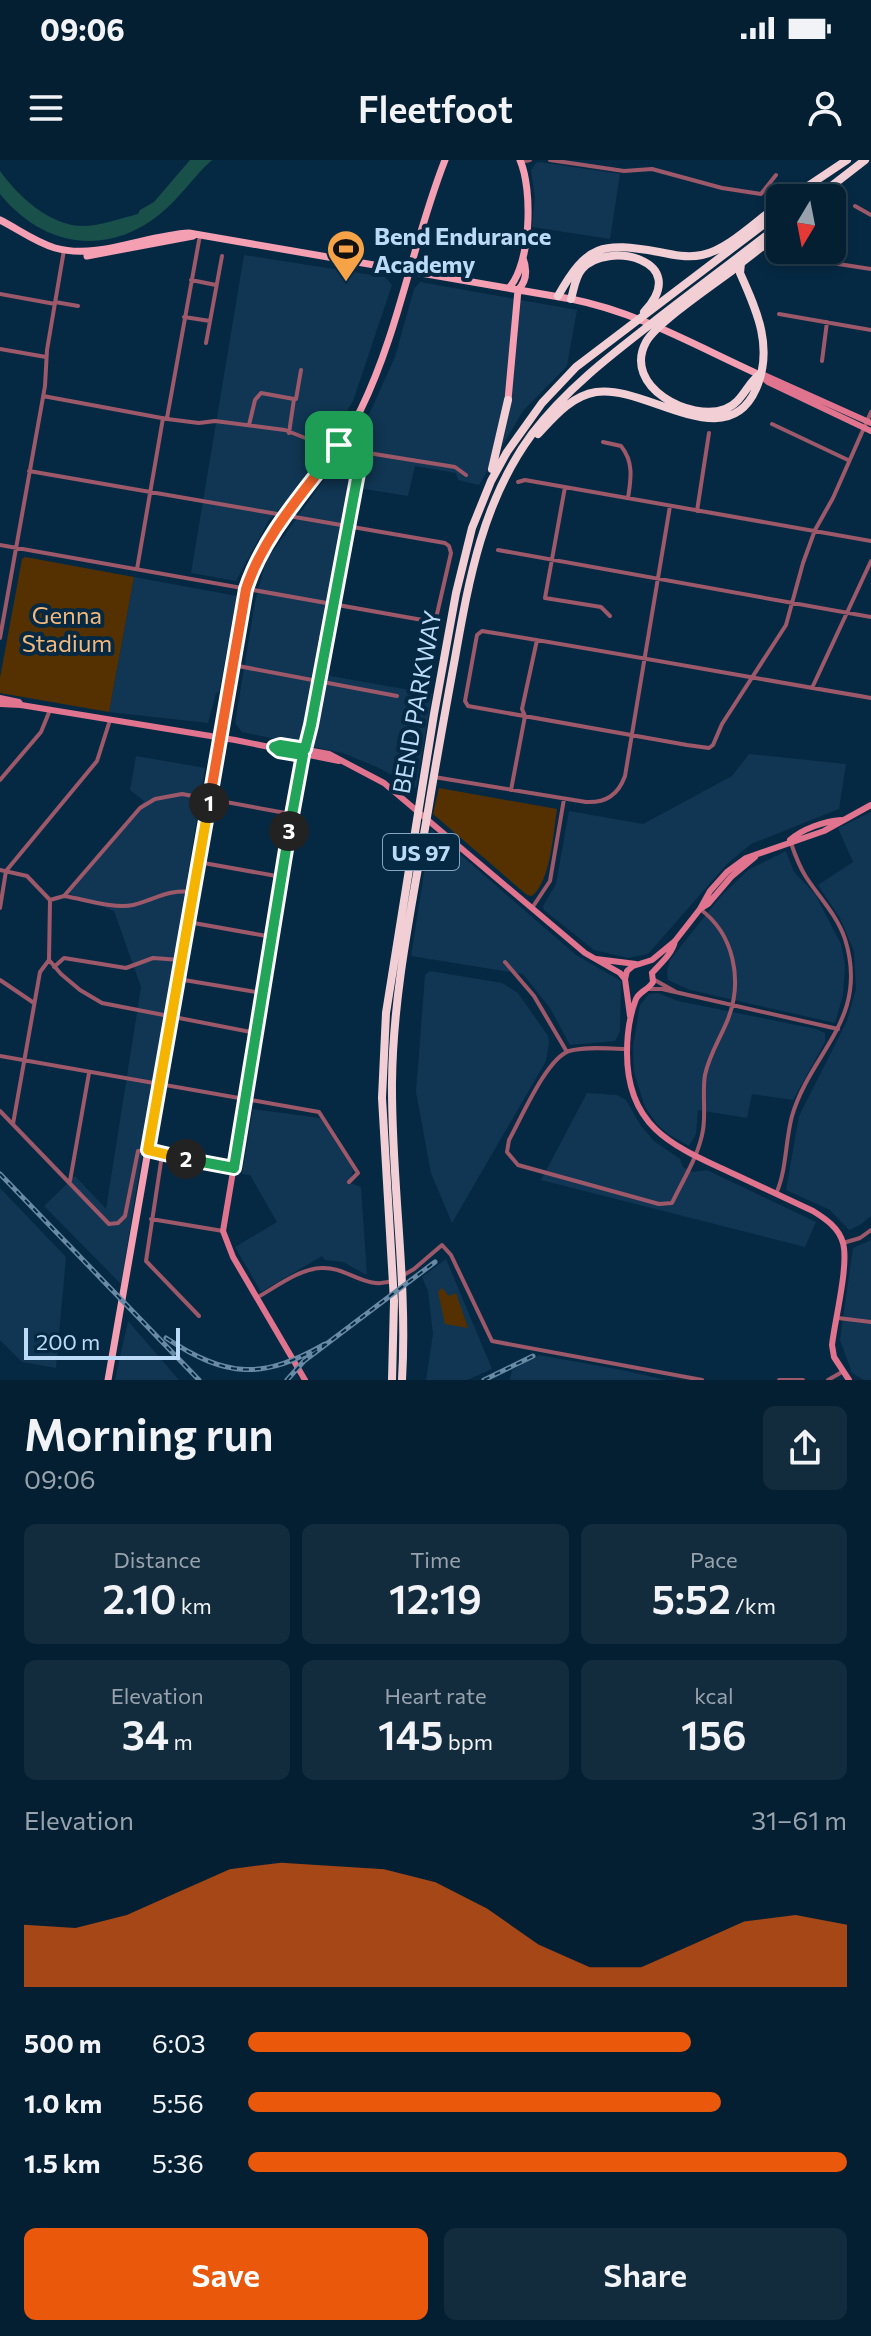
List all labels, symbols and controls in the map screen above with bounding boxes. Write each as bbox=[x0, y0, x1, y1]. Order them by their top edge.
text: 09:06 bbox=[40, 10, 125, 47]
icon: menu bbox=[24, 86, 68, 130]
text: Fleetfoot bbox=[358, 86, 513, 130]
icon: person bbox=[803, 86, 847, 130]
north arrow bbox=[766, 184, 846, 264]
map controls bbox=[766, 184, 846, 264]
place label: Bend Endurance Academy bbox=[374, 221, 551, 278]
sports icon: Bend Endurance Academy bbox=[325, 228, 367, 283]
pin bbox=[305, 411, 373, 479]
icon: arrive bbox=[317, 423, 361, 467]
park label: Genna Stadium bbox=[22, 600, 112, 657]
street label: BEND PARKWAY bbox=[386, 608, 446, 796]
pin: 1 bbox=[189, 783, 229, 823]
text: 1 bbox=[204, 789, 214, 816]
pin: 3 bbox=[269, 811, 309, 851]
text: 3 bbox=[283, 817, 295, 844]
road number: US 97 bbox=[383, 834, 459, 870]
pin: 2 bbox=[166, 1139, 206, 1179]
text: 2 bbox=[180, 1145, 192, 1172]
scale bar bbox=[24, 1324, 180, 1360]
text: 200 m bbox=[36, 1328, 100, 1355]
text: Morning run bbox=[24, 1406, 274, 1460]
button: share bbox=[763, 1406, 847, 1490]
text: 09:06 bbox=[24, 1463, 96, 1494]
text: Distance bbox=[113, 1546, 201, 1573]
text: Time bbox=[410, 1546, 461, 1573]
text: Pace bbox=[690, 1546, 738, 1573]
text: 2.10 bbox=[103, 1573, 176, 1622]
text: 12:19 bbox=[389, 1573, 482, 1622]
text: 5:52 bbox=[652, 1573, 731, 1622]
text: km bbox=[176, 1592, 212, 1619]
text: /km bbox=[731, 1592, 776, 1619]
text: Elevation bbox=[111, 1682, 204, 1709]
text: Heart rate bbox=[384, 1682, 487, 1709]
text: kcal bbox=[694, 1682, 734, 1709]
text: 34 bbox=[122, 1709, 169, 1758]
text: 145 bbox=[378, 1709, 443, 1758]
text: 156 bbox=[681, 1709, 747, 1758]
text: m bbox=[169, 1728, 193, 1755]
text: bpm bbox=[443, 1728, 493, 1755]
text: Elevation bbox=[24, 1804, 134, 1835]
text: 31–61 m bbox=[751, 1804, 847, 1835]
text: 500 m bbox=[24, 2027, 101, 2058]
text: 6:03 bbox=[152, 2027, 206, 2058]
text: 1.0 km bbox=[24, 2087, 102, 2118]
text: 5:56 bbox=[152, 2087, 204, 2118]
text: 1.5 km bbox=[24, 2147, 100, 2178]
text: 5:36 bbox=[152, 2147, 204, 2178]
button: Save bbox=[24, 2228, 428, 2320]
button: Share bbox=[444, 2228, 847, 2320]

